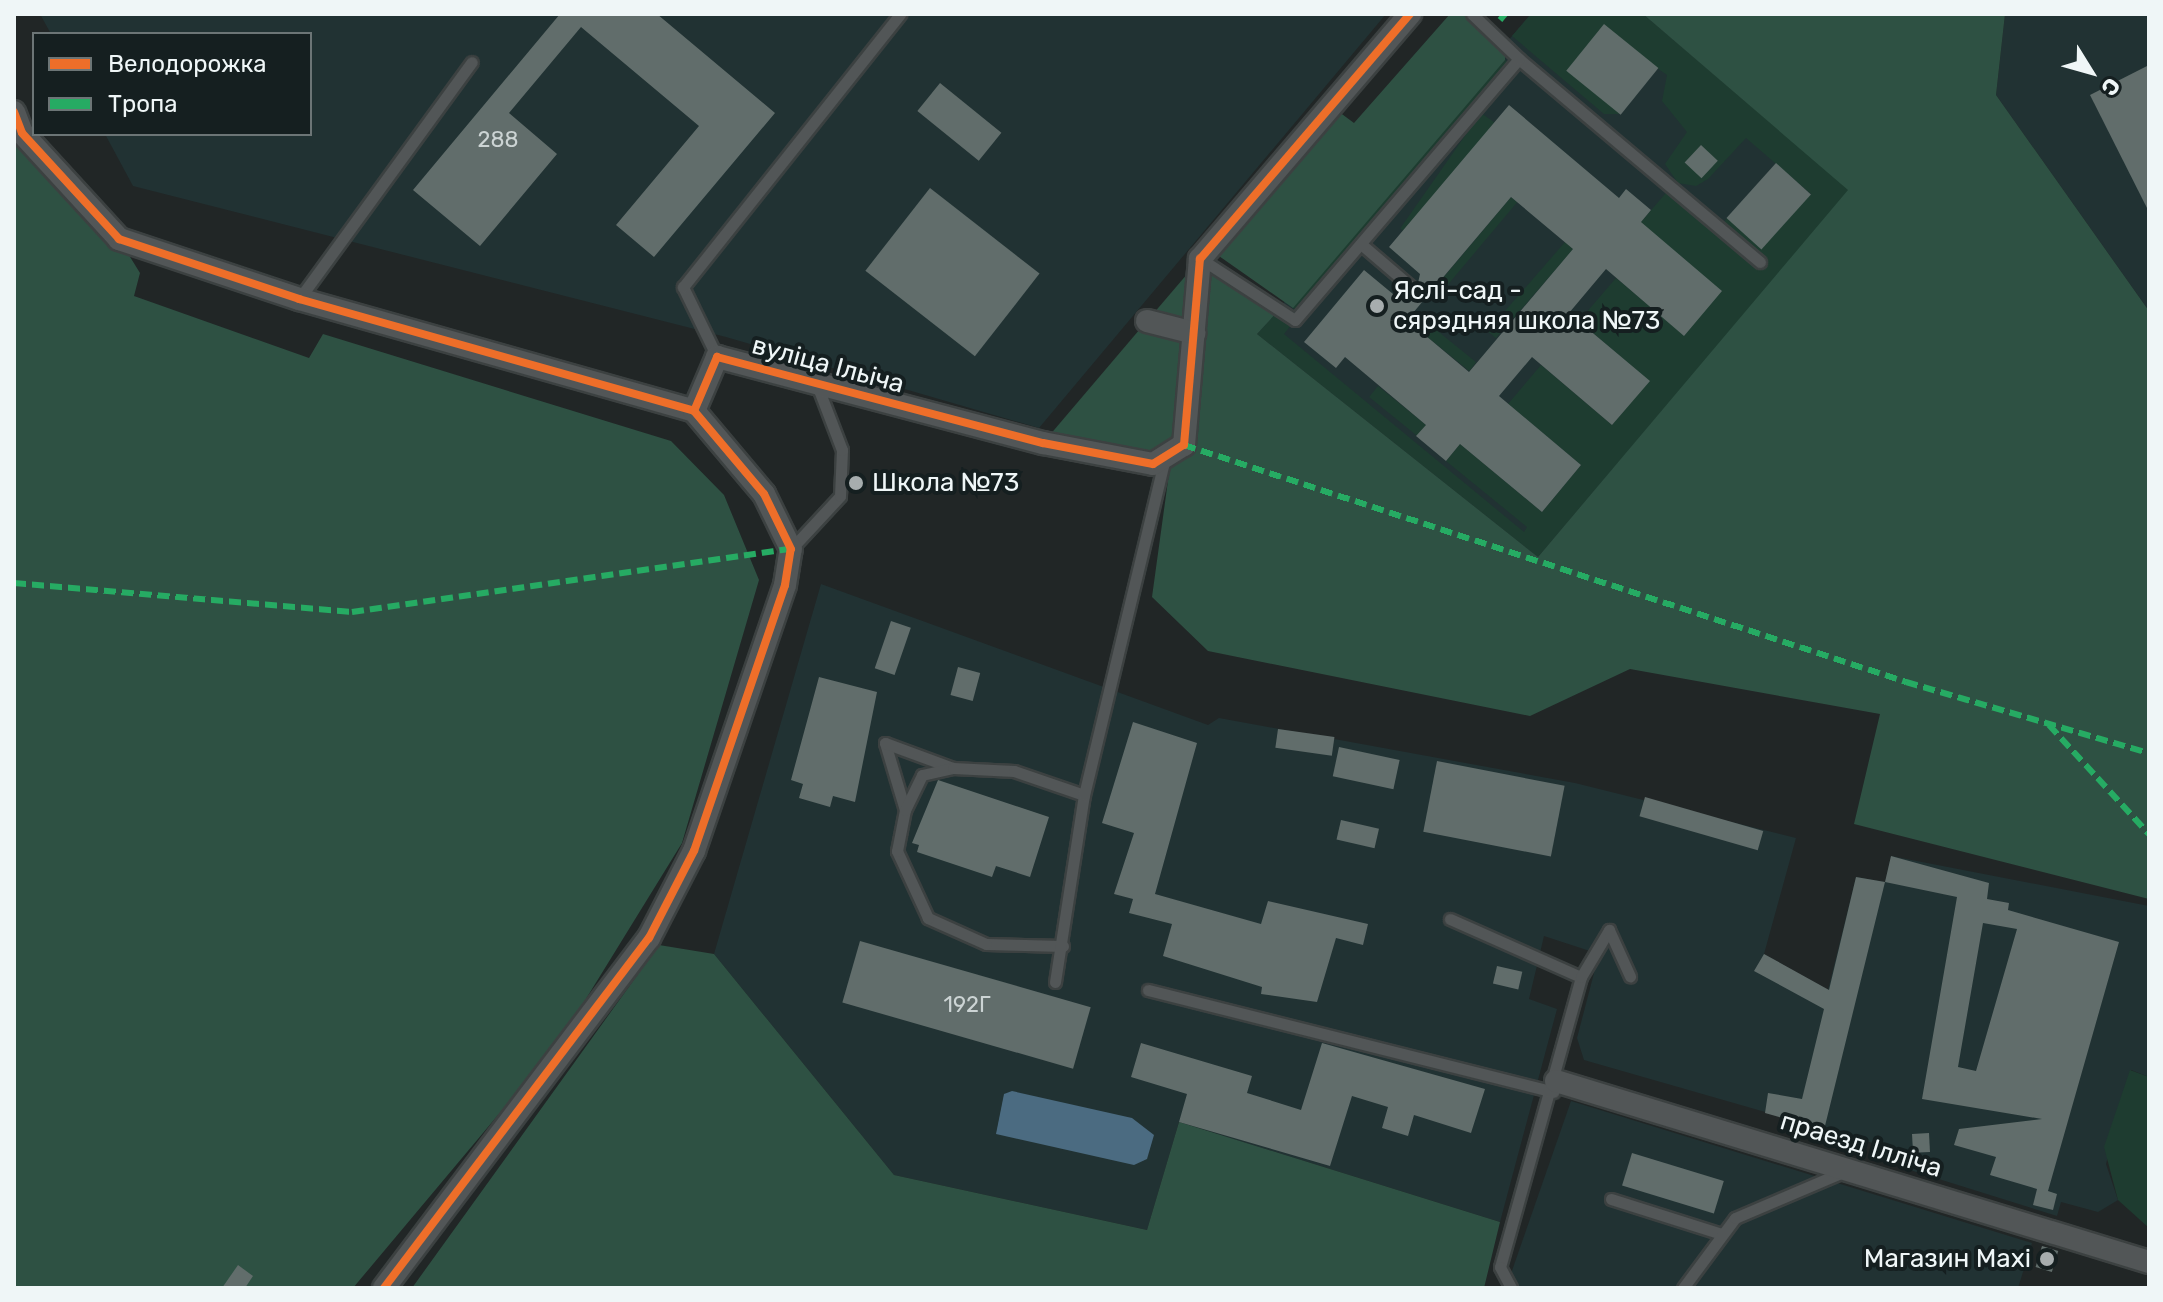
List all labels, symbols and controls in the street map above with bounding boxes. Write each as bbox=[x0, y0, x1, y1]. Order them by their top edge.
legend bbox=[32, 32, 312, 136]
north arrow bbox=[2051, 32, 2131, 112]
text: Велодорожка bbox=[108, 50, 267, 78]
text: С bbox=[2095, 72, 2126, 101]
text: Тропа bbox=[108, 90, 177, 118]
house number: 288 bbox=[478, 127, 518, 153]
place label: Яслі-сад - сярэдняя школа №73 bbox=[1393, 275, 1660, 336]
marker: Яслі-сад - сярэдняя школа №73 bbox=[1368, 297, 1386, 315]
street label: вуліца Ільіча bbox=[748, 330, 908, 400]
place label: Школа №73 bbox=[872, 467, 1019, 499]
marker: Школа №73 bbox=[847, 474, 865, 492]
house number: 192Г bbox=[944, 992, 990, 1018]
street label: праезд Ілліча bbox=[1776, 1106, 1946, 1184]
place label: Магазин Maxi bbox=[1864, 1243, 2031, 1275]
marker: Магазин Maxi bbox=[2038, 1250, 2056, 1268]

